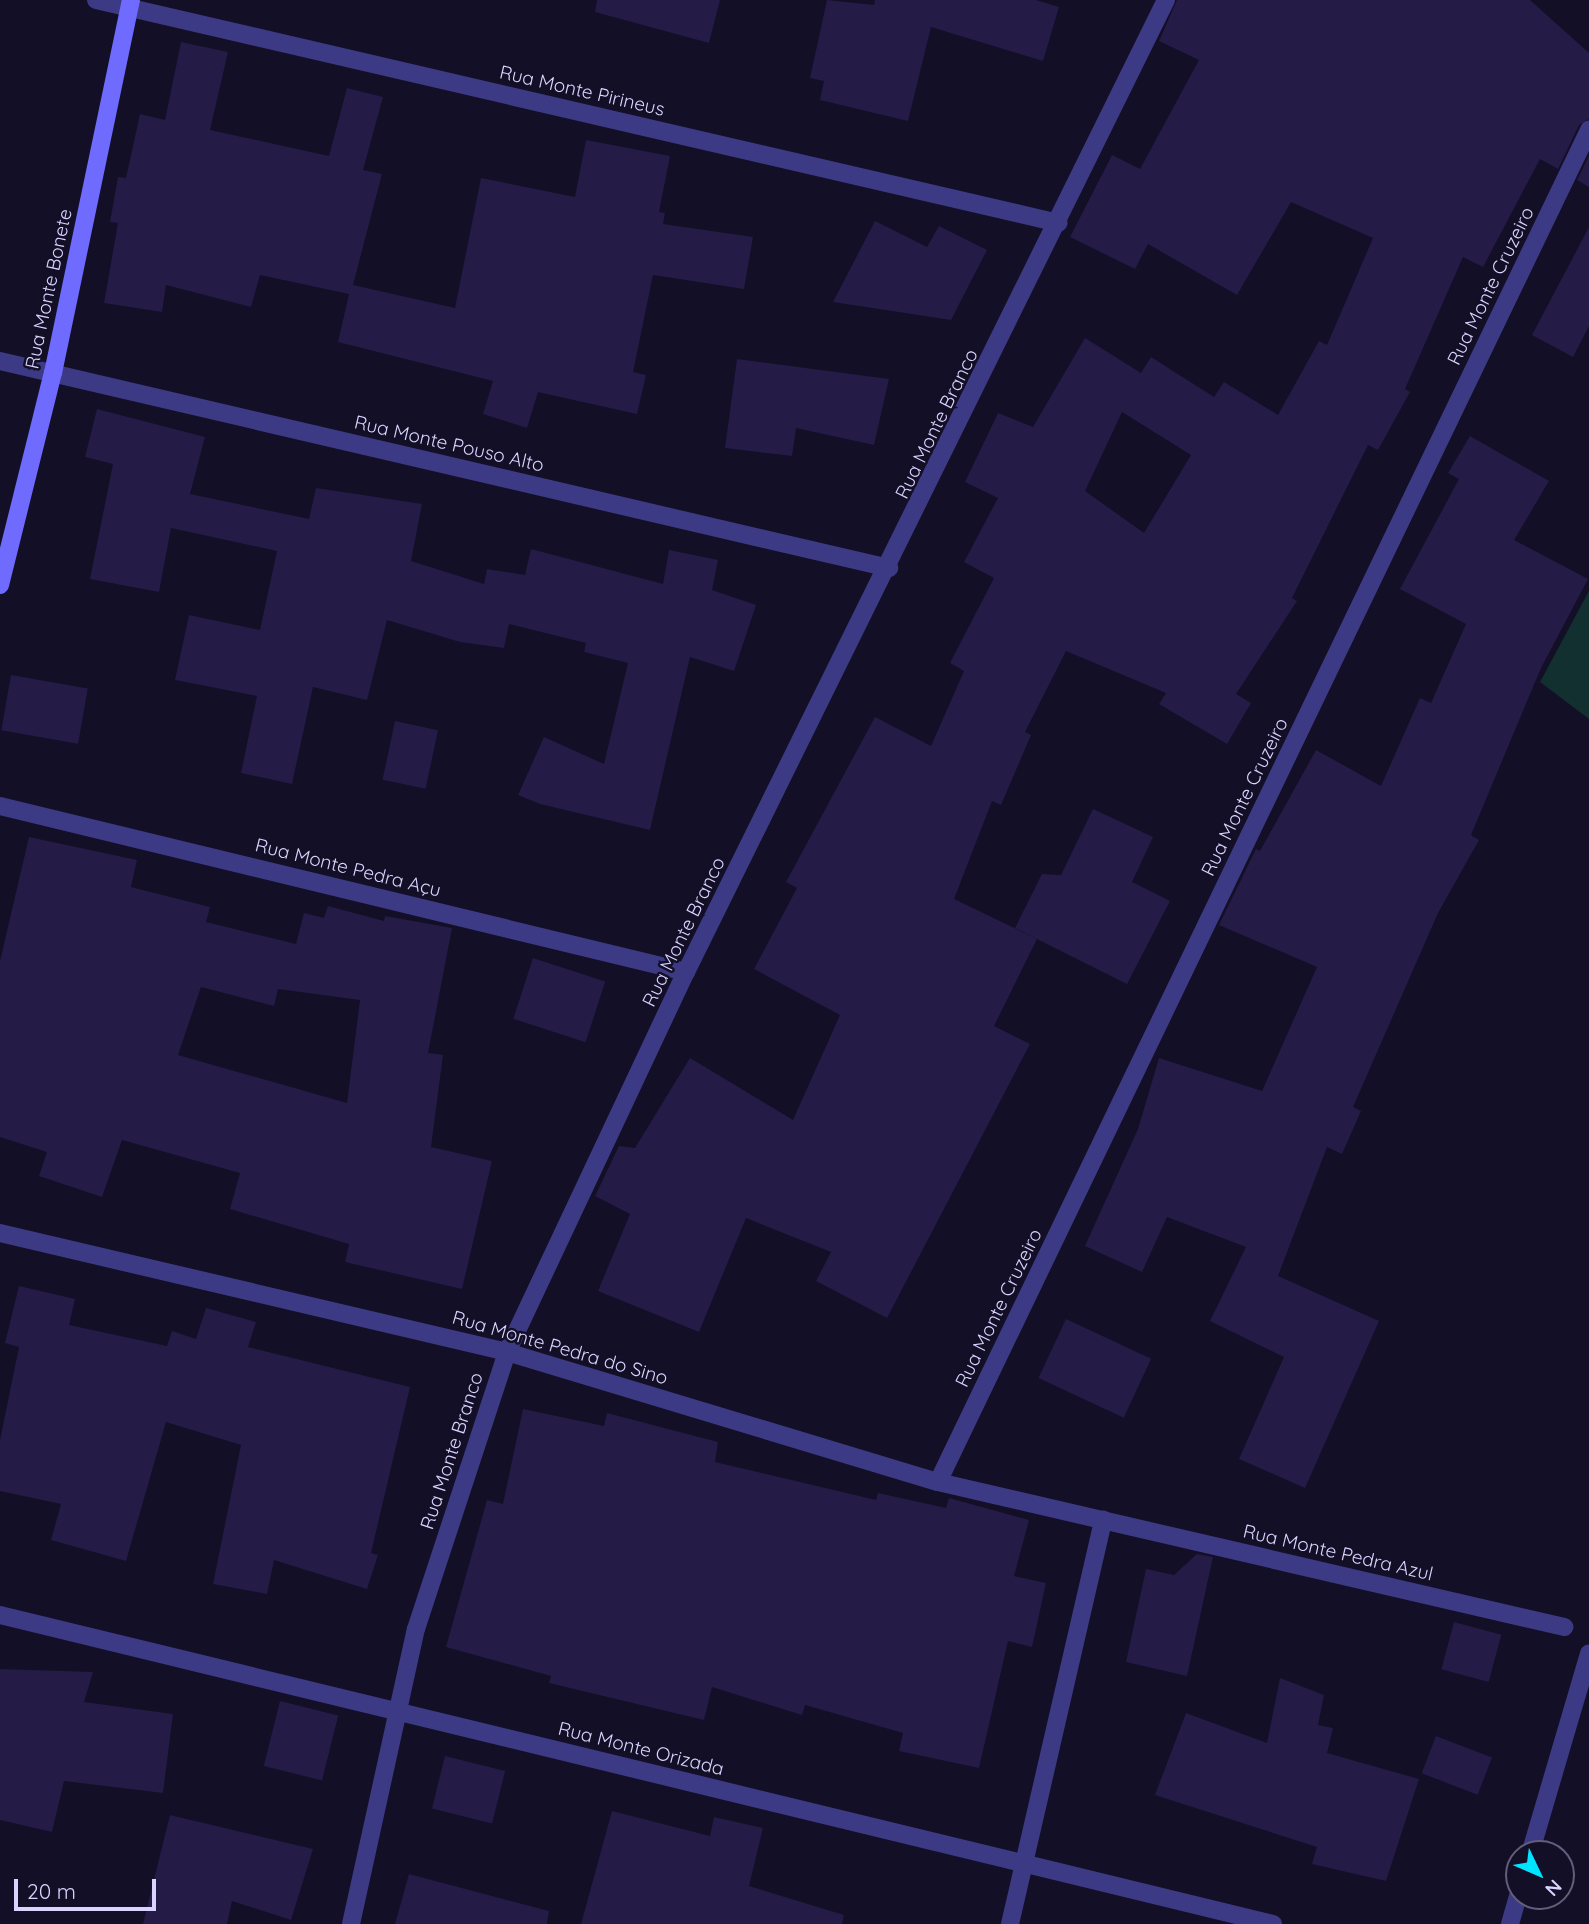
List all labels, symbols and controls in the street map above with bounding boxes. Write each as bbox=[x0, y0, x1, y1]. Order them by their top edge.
street label: Rua Monte Pirineus bbox=[497, 61, 667, 121]
street label: Rua Monte Cruzeiro bbox=[1443, 203, 1539, 369]
street label: Rua Monte Bonete bbox=[21, 207, 77, 371]
street label: Rua Monte Branco bbox=[891, 345, 983, 503]
street label: Rua Monte Pouso Alto bbox=[352, 411, 546, 477]
street label: Rua Monte Cruzeiro bbox=[1197, 714, 1293, 880]
street label: Rua Monte Pedra Açu bbox=[253, 834, 443, 902]
street label: Rua Monte Branco bbox=[638, 853, 730, 1011]
street label: Rua Monte Cruzeiro bbox=[951, 1225, 1047, 1391]
street label: Rua Monte Pedra do Sino bbox=[450, 1306, 670, 1390]
street label: Rua Monte Branco bbox=[416, 1370, 488, 1532]
street label: Rua Monte Pedra Azul bbox=[1241, 1520, 1435, 1586]
street label: Rua Monte Orizada bbox=[556, 1717, 726, 1781]
north arrow bbox=[1505, 1840, 1575, 1910]
scale bar bbox=[18, 1864, 159, 1908]
text: N bbox=[1540, 1875, 1567, 1902]
text: 20 m bbox=[27, 1878, 76, 1904]

